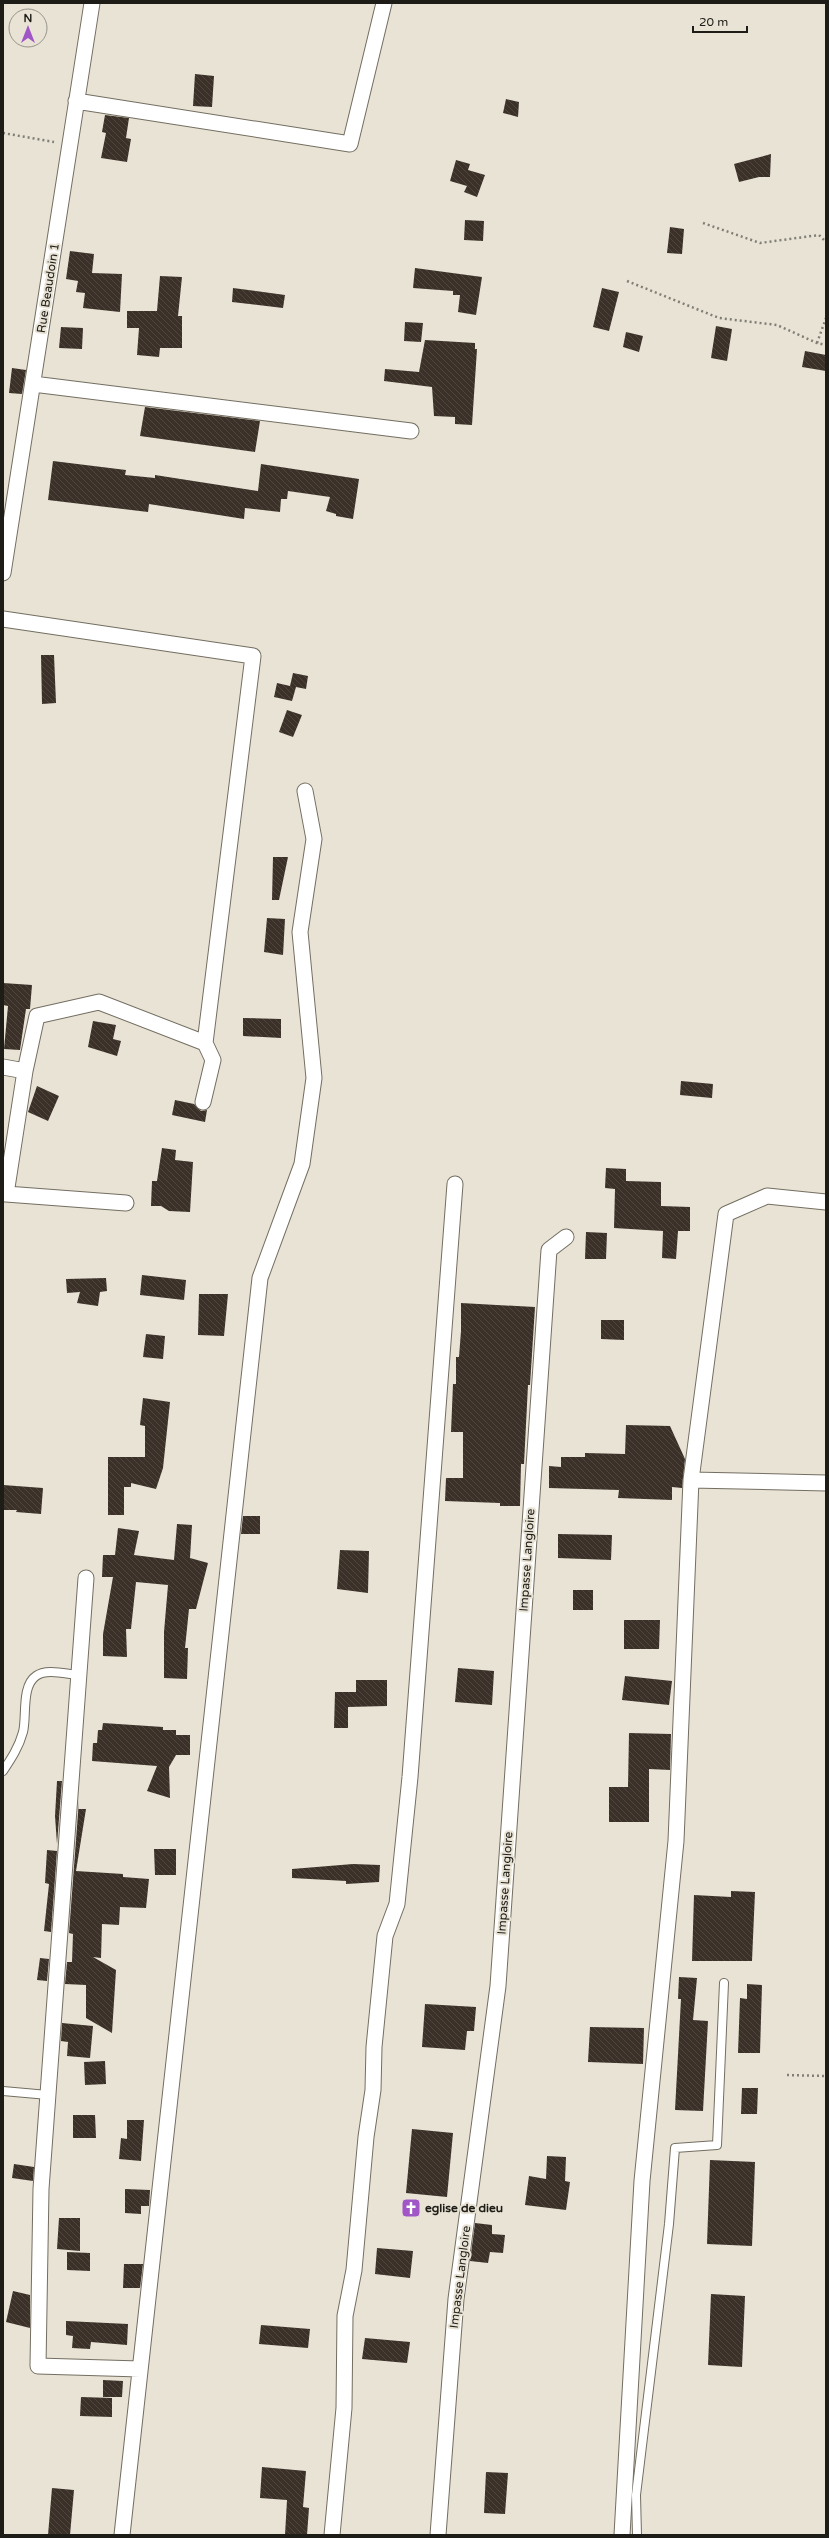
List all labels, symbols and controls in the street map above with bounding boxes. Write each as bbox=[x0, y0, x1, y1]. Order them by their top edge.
north arrow bbox=[8, 8, 48, 48]
scale bar bbox=[693, 8, 747, 34]
text: N bbox=[24, 12, 32, 25]
text: 20 m bbox=[699, 15, 728, 29]
street label: Rue Beaudoin 1 bbox=[34, 242, 62, 334]
street label: Impasse Langloire bbox=[516, 1508, 538, 1612]
street label: Impasse Langloire bbox=[494, 1831, 516, 1935]
church icon: eglise de dieu bbox=[400, 2197, 422, 2219]
place label: eglise de dieu bbox=[425, 2201, 503, 2216]
street label: Impasse Langloire bbox=[447, 2225, 473, 2329]

